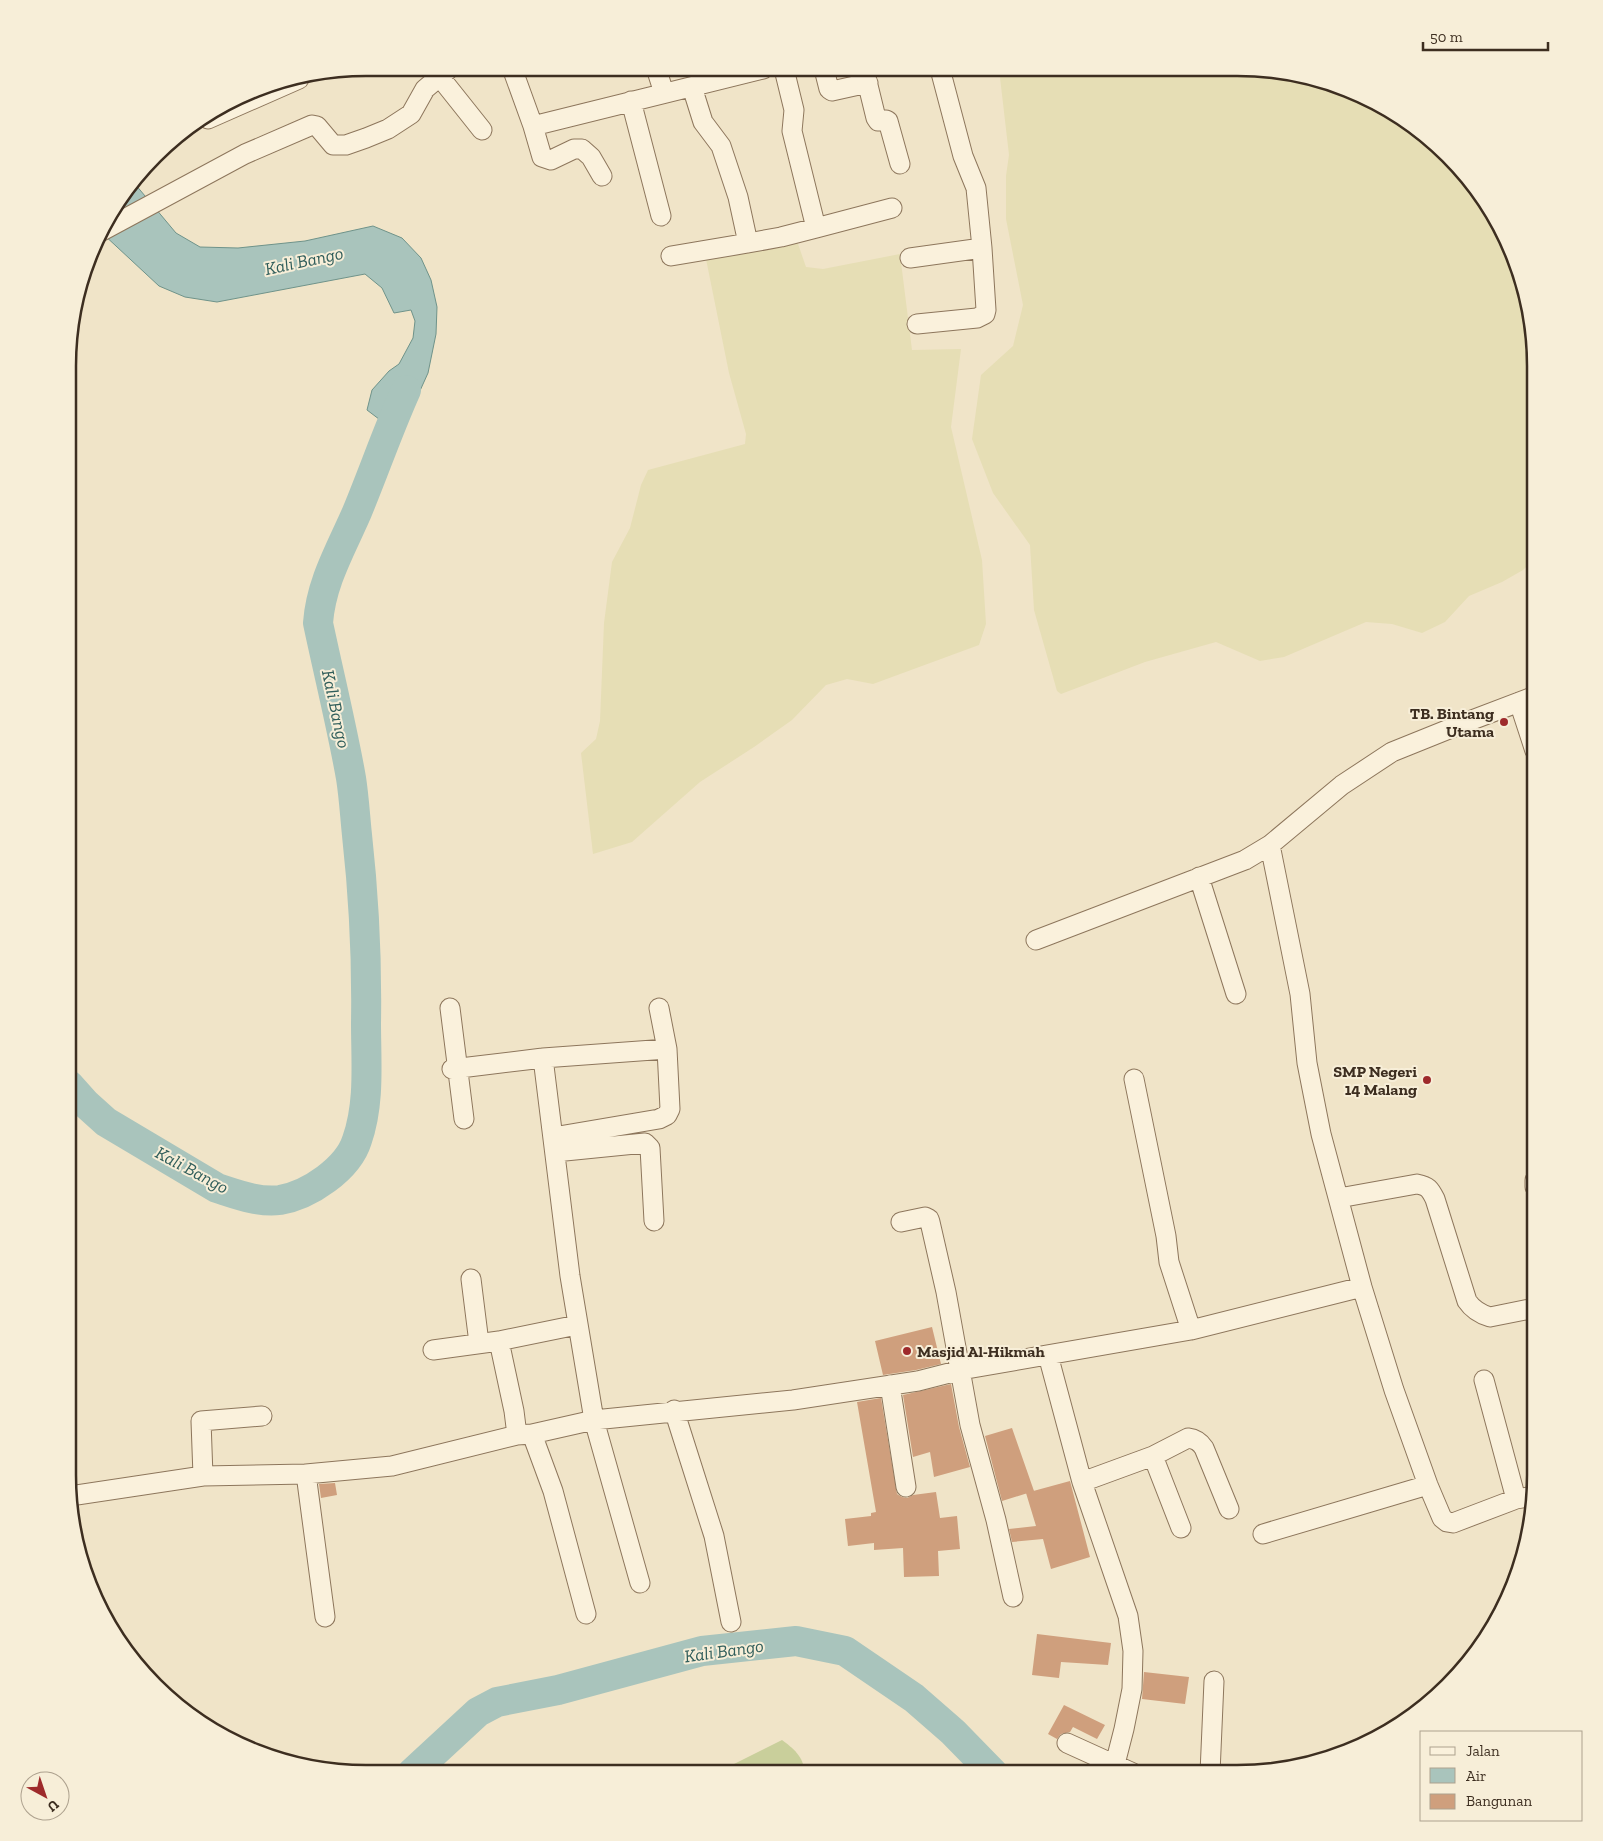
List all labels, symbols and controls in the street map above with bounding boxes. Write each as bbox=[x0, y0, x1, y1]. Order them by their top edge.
scale bar bbox=[1423, 20, 1548, 52]
text: 50 m bbox=[1430, 28, 1463, 46]
water label: Kali Bango bbox=[263, 242, 345, 280]
water label: Kali Bango bbox=[317, 668, 355, 750]
place label: TB. Bintang Utama bbox=[1410, 704, 1494, 741]
marker: TB. Bintang Utama bbox=[1498, 716, 1510, 728]
place label: SMP Negeri 14 Malang bbox=[1333, 1062, 1417, 1099]
marker: SMP Negeri 14 Malang bbox=[1421, 1074, 1433, 1086]
water label: Kali Bango bbox=[152, 1142, 232, 1198]
place label: Masjid Al-Hikmah bbox=[917, 1342, 1045, 1361]
marker: Masjid Al-Hikmah bbox=[901, 1345, 913, 1357]
water label: Kali Bango bbox=[683, 1635, 765, 1667]
legend bbox=[1420, 1731, 1583, 1821]
text: Jalan bbox=[1466, 1742, 1500, 1760]
text: Air bbox=[1466, 1767, 1486, 1785]
north arrow bbox=[20, 1771, 70, 1821]
text: Bangunan bbox=[1466, 1792, 1532, 1810]
text: U bbox=[44, 1796, 62, 1815]

